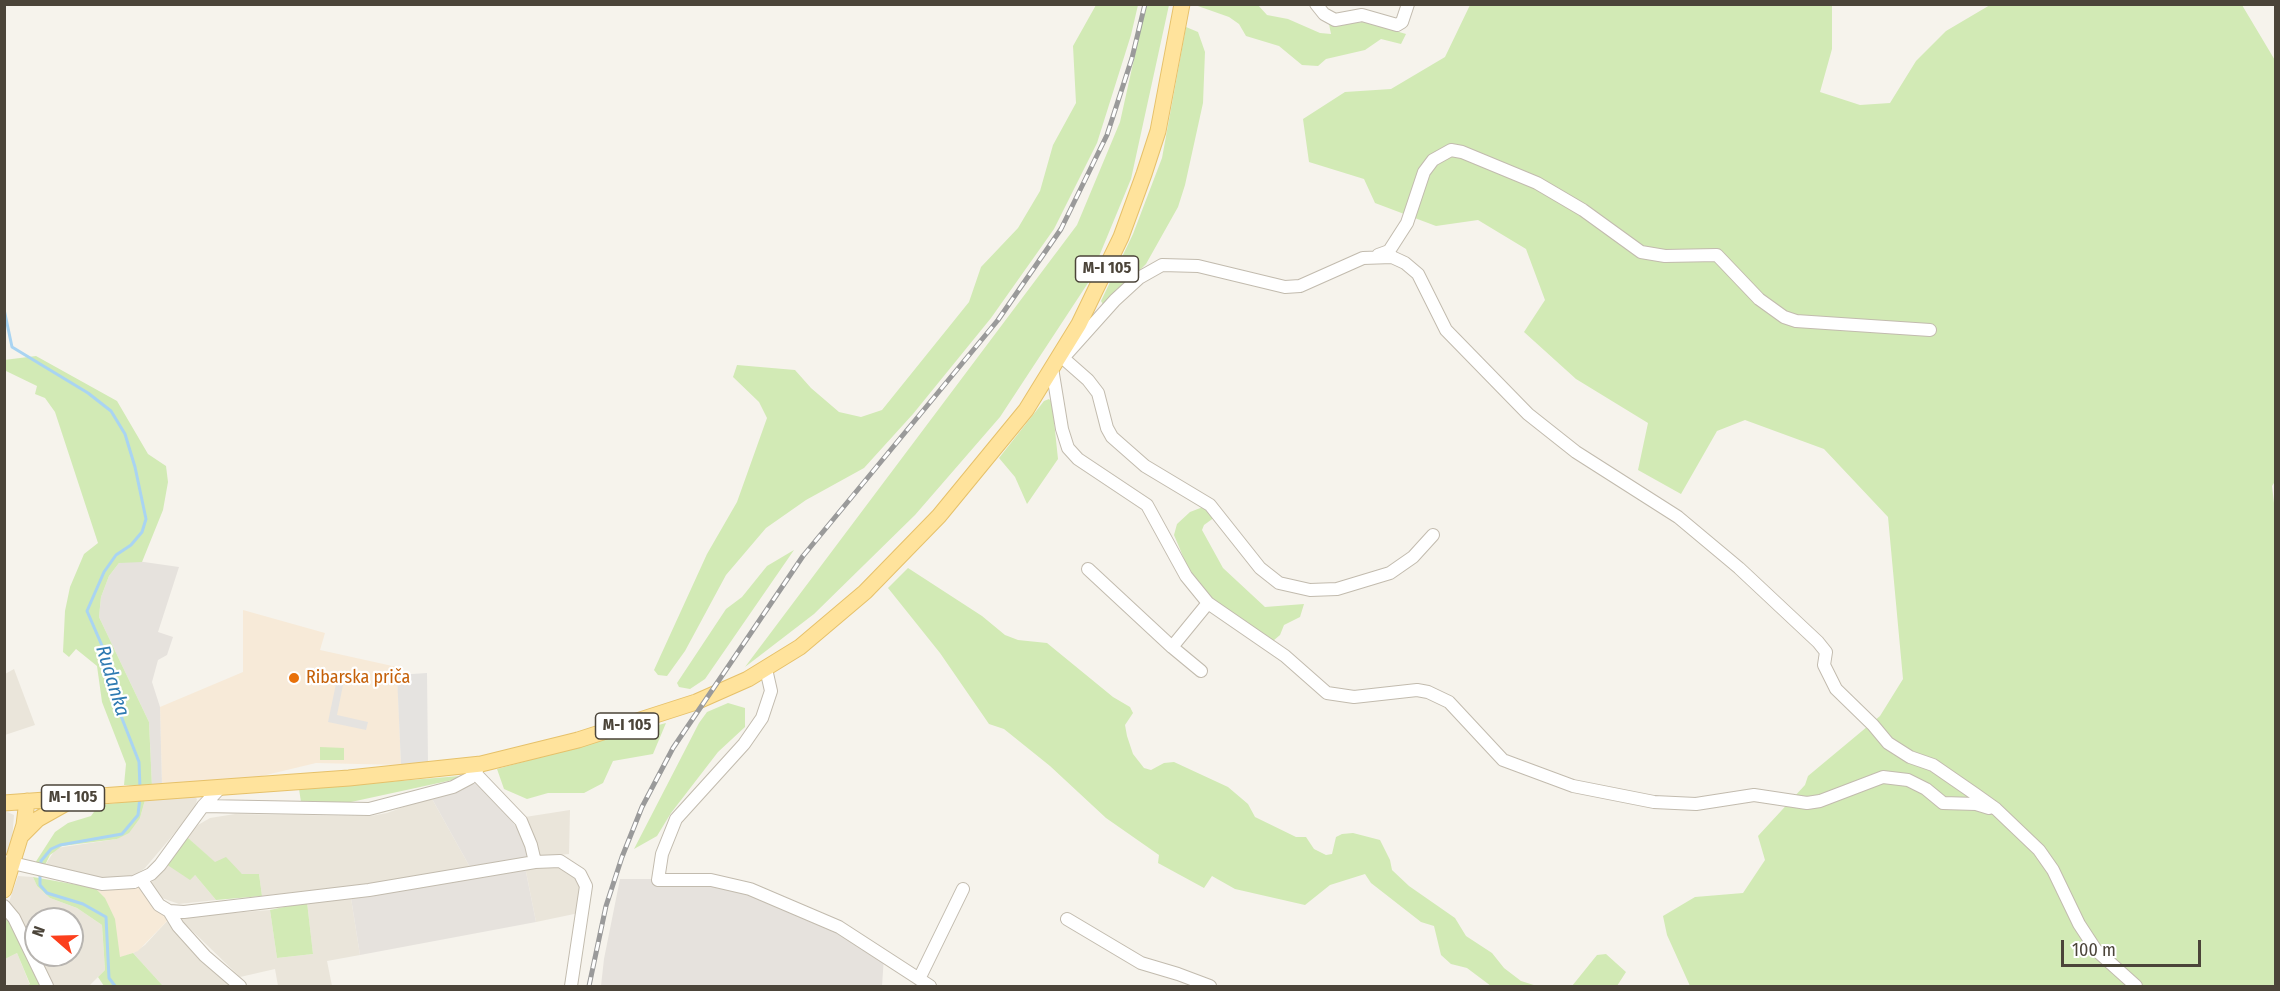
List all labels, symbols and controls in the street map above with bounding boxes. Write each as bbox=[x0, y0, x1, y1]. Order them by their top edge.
road number: M-I 105 bbox=[1076, 256, 1138, 282]
water label: Rudanka bbox=[90, 643, 134, 719]
place label: Ribarska priča bbox=[306, 667, 410, 689]
marker: Ribarska priča bbox=[287, 671, 301, 685]
road number: M-I 105 bbox=[596, 713, 658, 739]
road number: M-I 105 bbox=[42, 785, 104, 811]
north arrow bbox=[24, 907, 84, 967]
text: N bbox=[28, 924, 49, 939]
scale bar bbox=[2064, 928, 2204, 966]
text: 100 m bbox=[2072, 939, 2116, 961]

